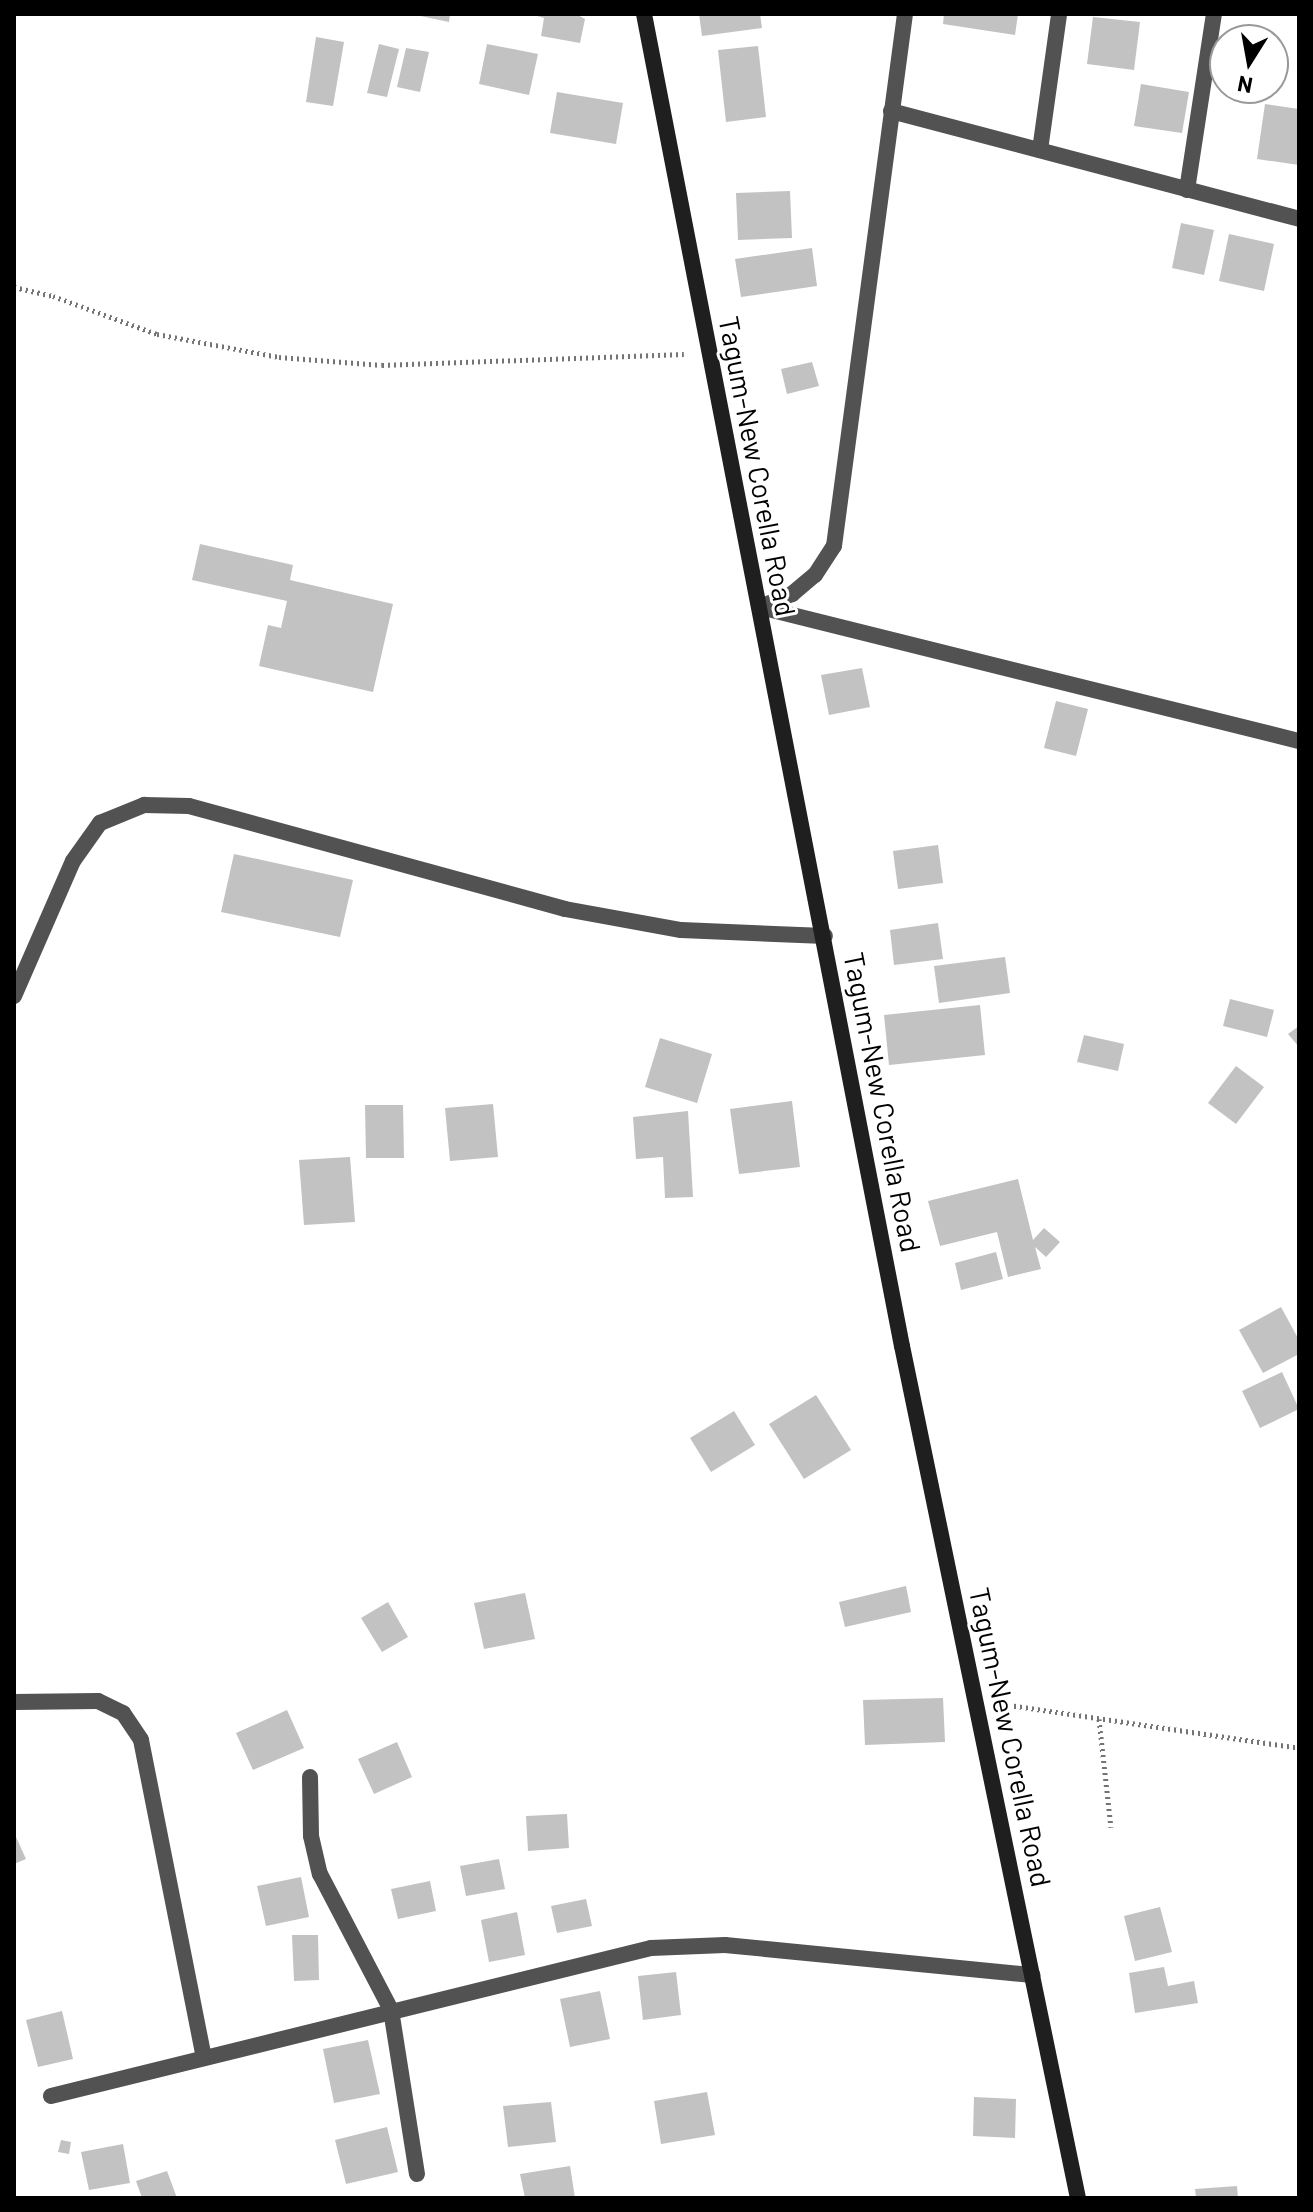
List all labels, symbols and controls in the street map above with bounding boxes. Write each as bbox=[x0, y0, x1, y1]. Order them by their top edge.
north arrow bbox=[1209, 24, 1289, 104]
text: N bbox=[1235, 71, 1254, 100]
street label: Tagum-New Corella Road bbox=[712, 313, 804, 619]
street label: Tagum-New Corella Road bbox=[837, 949, 929, 1255]
street label: Tagum-New Corella Road bbox=[963, 1584, 1059, 1890]

